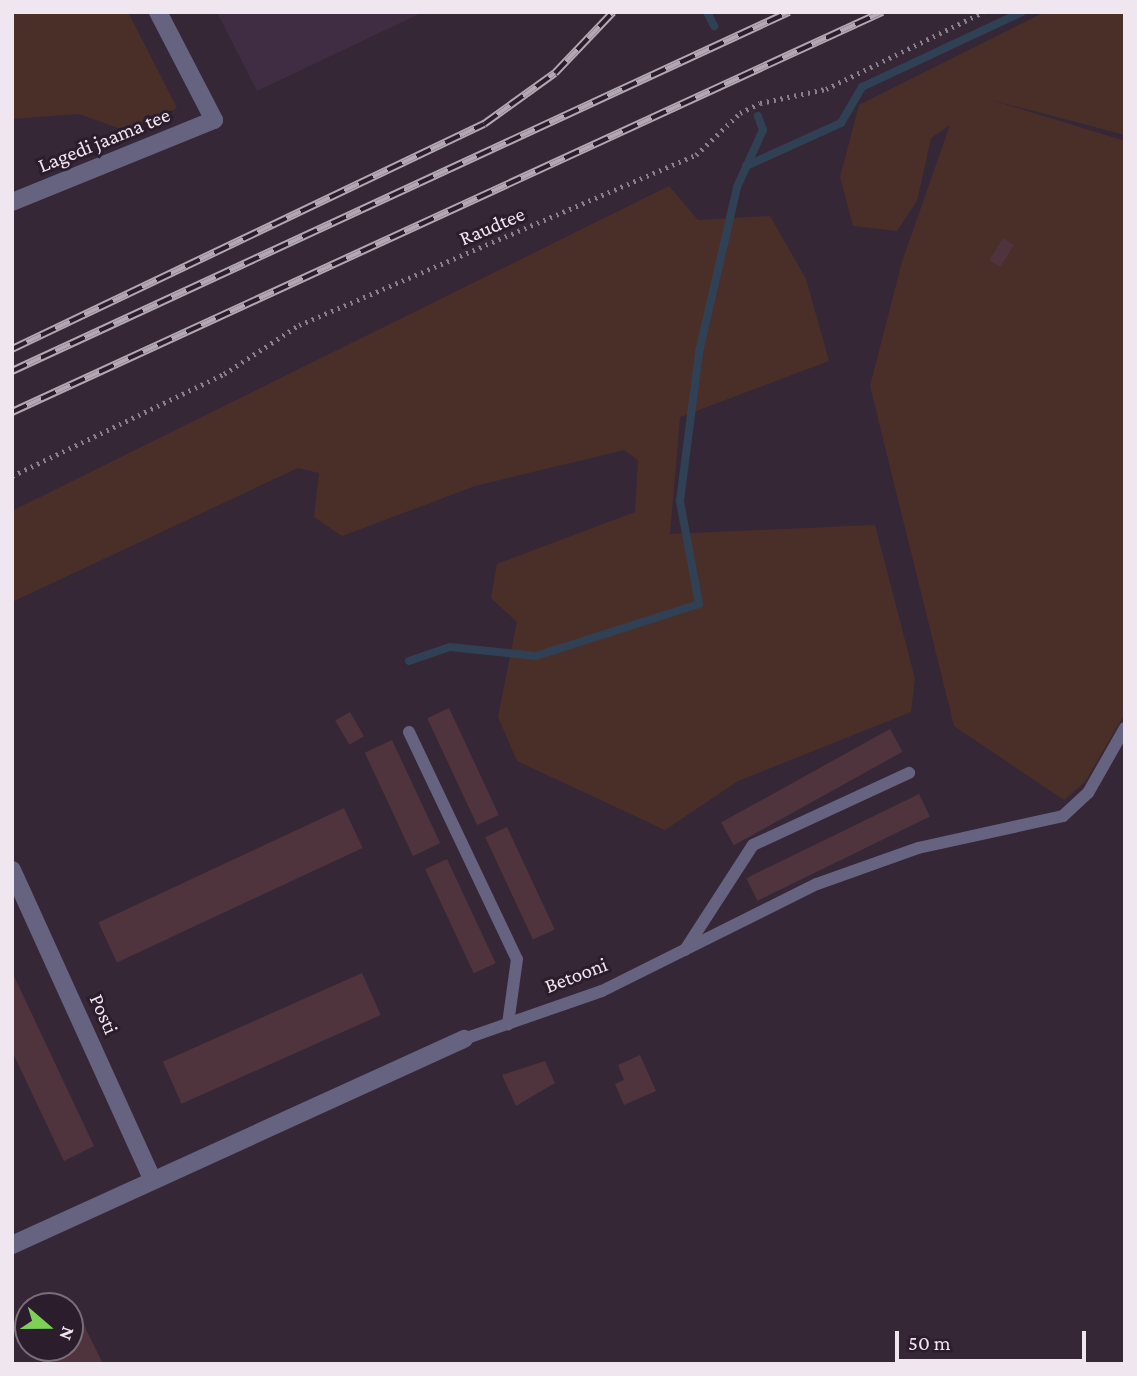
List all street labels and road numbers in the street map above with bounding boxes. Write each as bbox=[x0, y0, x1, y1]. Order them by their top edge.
street label: Lagedi jaama tee bbox=[34, 102, 174, 178]
street label: Raudtee bbox=[455, 201, 529, 251]
street label: Betooni bbox=[541, 952, 611, 998]
street label: Posti bbox=[84, 990, 124, 1038]

